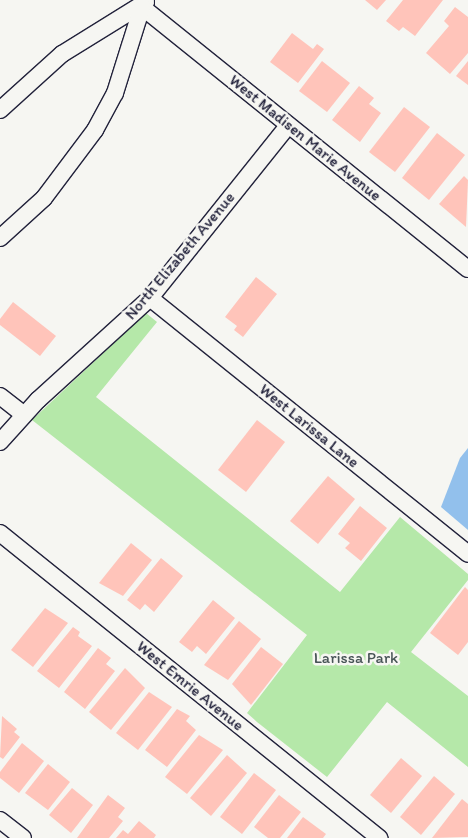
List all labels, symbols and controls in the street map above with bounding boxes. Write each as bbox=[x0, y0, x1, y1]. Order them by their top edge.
street label: West Madisen Marie Avenue bbox=[225, 70, 385, 206]
street label: North Elizabeth Avenue bbox=[121, 189, 239, 323]
street label: West Larissa Lane bbox=[255, 380, 363, 472]
street label: West Emrie Avenue bbox=[133, 637, 247, 735]
park label: Larissa Park bbox=[314, 648, 398, 668]

